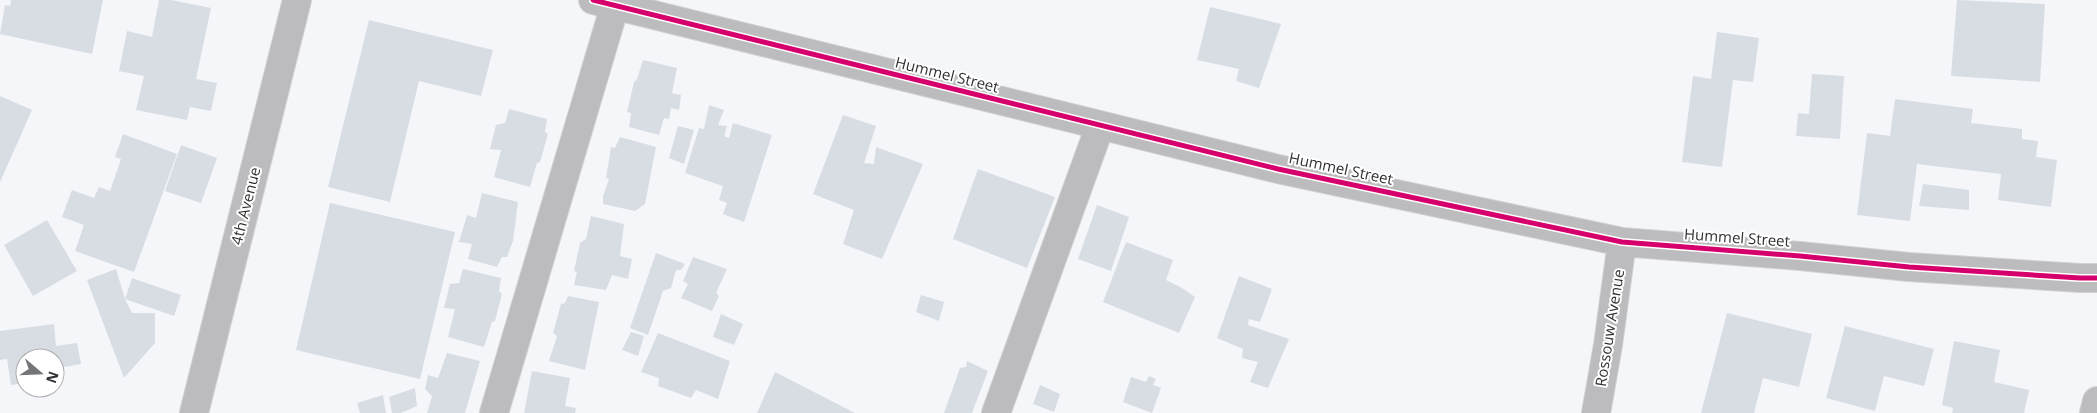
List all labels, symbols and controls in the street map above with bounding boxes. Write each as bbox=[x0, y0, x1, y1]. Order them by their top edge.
street label: Hummel Street bbox=[893, 51, 1001, 97]
street label: Hummel Street bbox=[1287, 147, 1395, 189]
street label: 4th Avenue bbox=[226, 165, 264, 247]
street label: Hummel Street bbox=[1683, 223, 1791, 251]
street label: Rossouw Avenue bbox=[1590, 268, 1628, 388]
north arrow bbox=[15, 348, 65, 398]
text: N bbox=[42, 369, 64, 386]

